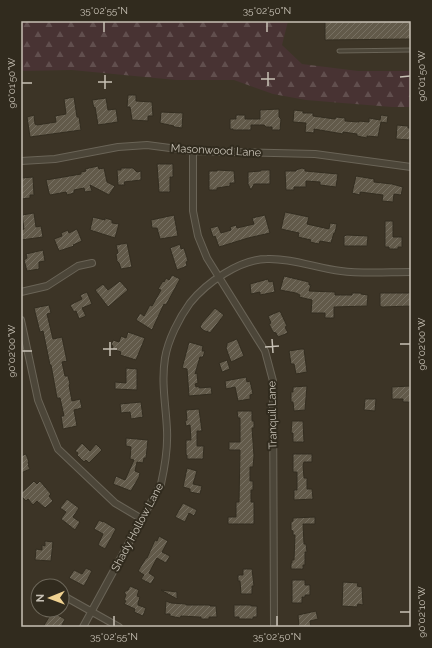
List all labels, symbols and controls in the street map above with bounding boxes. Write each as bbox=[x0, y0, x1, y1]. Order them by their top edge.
text: 35°02'55"N bbox=[80, 5, 128, 16]
text: 35°02'50"N bbox=[243, 5, 291, 16]
text: 90°01'50"W bbox=[416, 50, 427, 102]
text: 90°01'50"W bbox=[6, 57, 17, 109]
street label: Masonwood Lane bbox=[170, 142, 262, 159]
text: 90°02'00"W bbox=[416, 317, 427, 371]
text: 90°02'00"W bbox=[6, 324, 17, 378]
street label: Tranquil Lane bbox=[265, 380, 280, 449]
street label: Shady Hollow Lane bbox=[109, 480, 166, 574]
north arrow bbox=[30, 578, 70, 618]
text: 90°02'10"W bbox=[416, 586, 427, 638]
text: N bbox=[34, 594, 47, 602]
text: 35°02'55"N bbox=[90, 631, 138, 642]
text: 35°02'50"N bbox=[253, 631, 301, 642]

